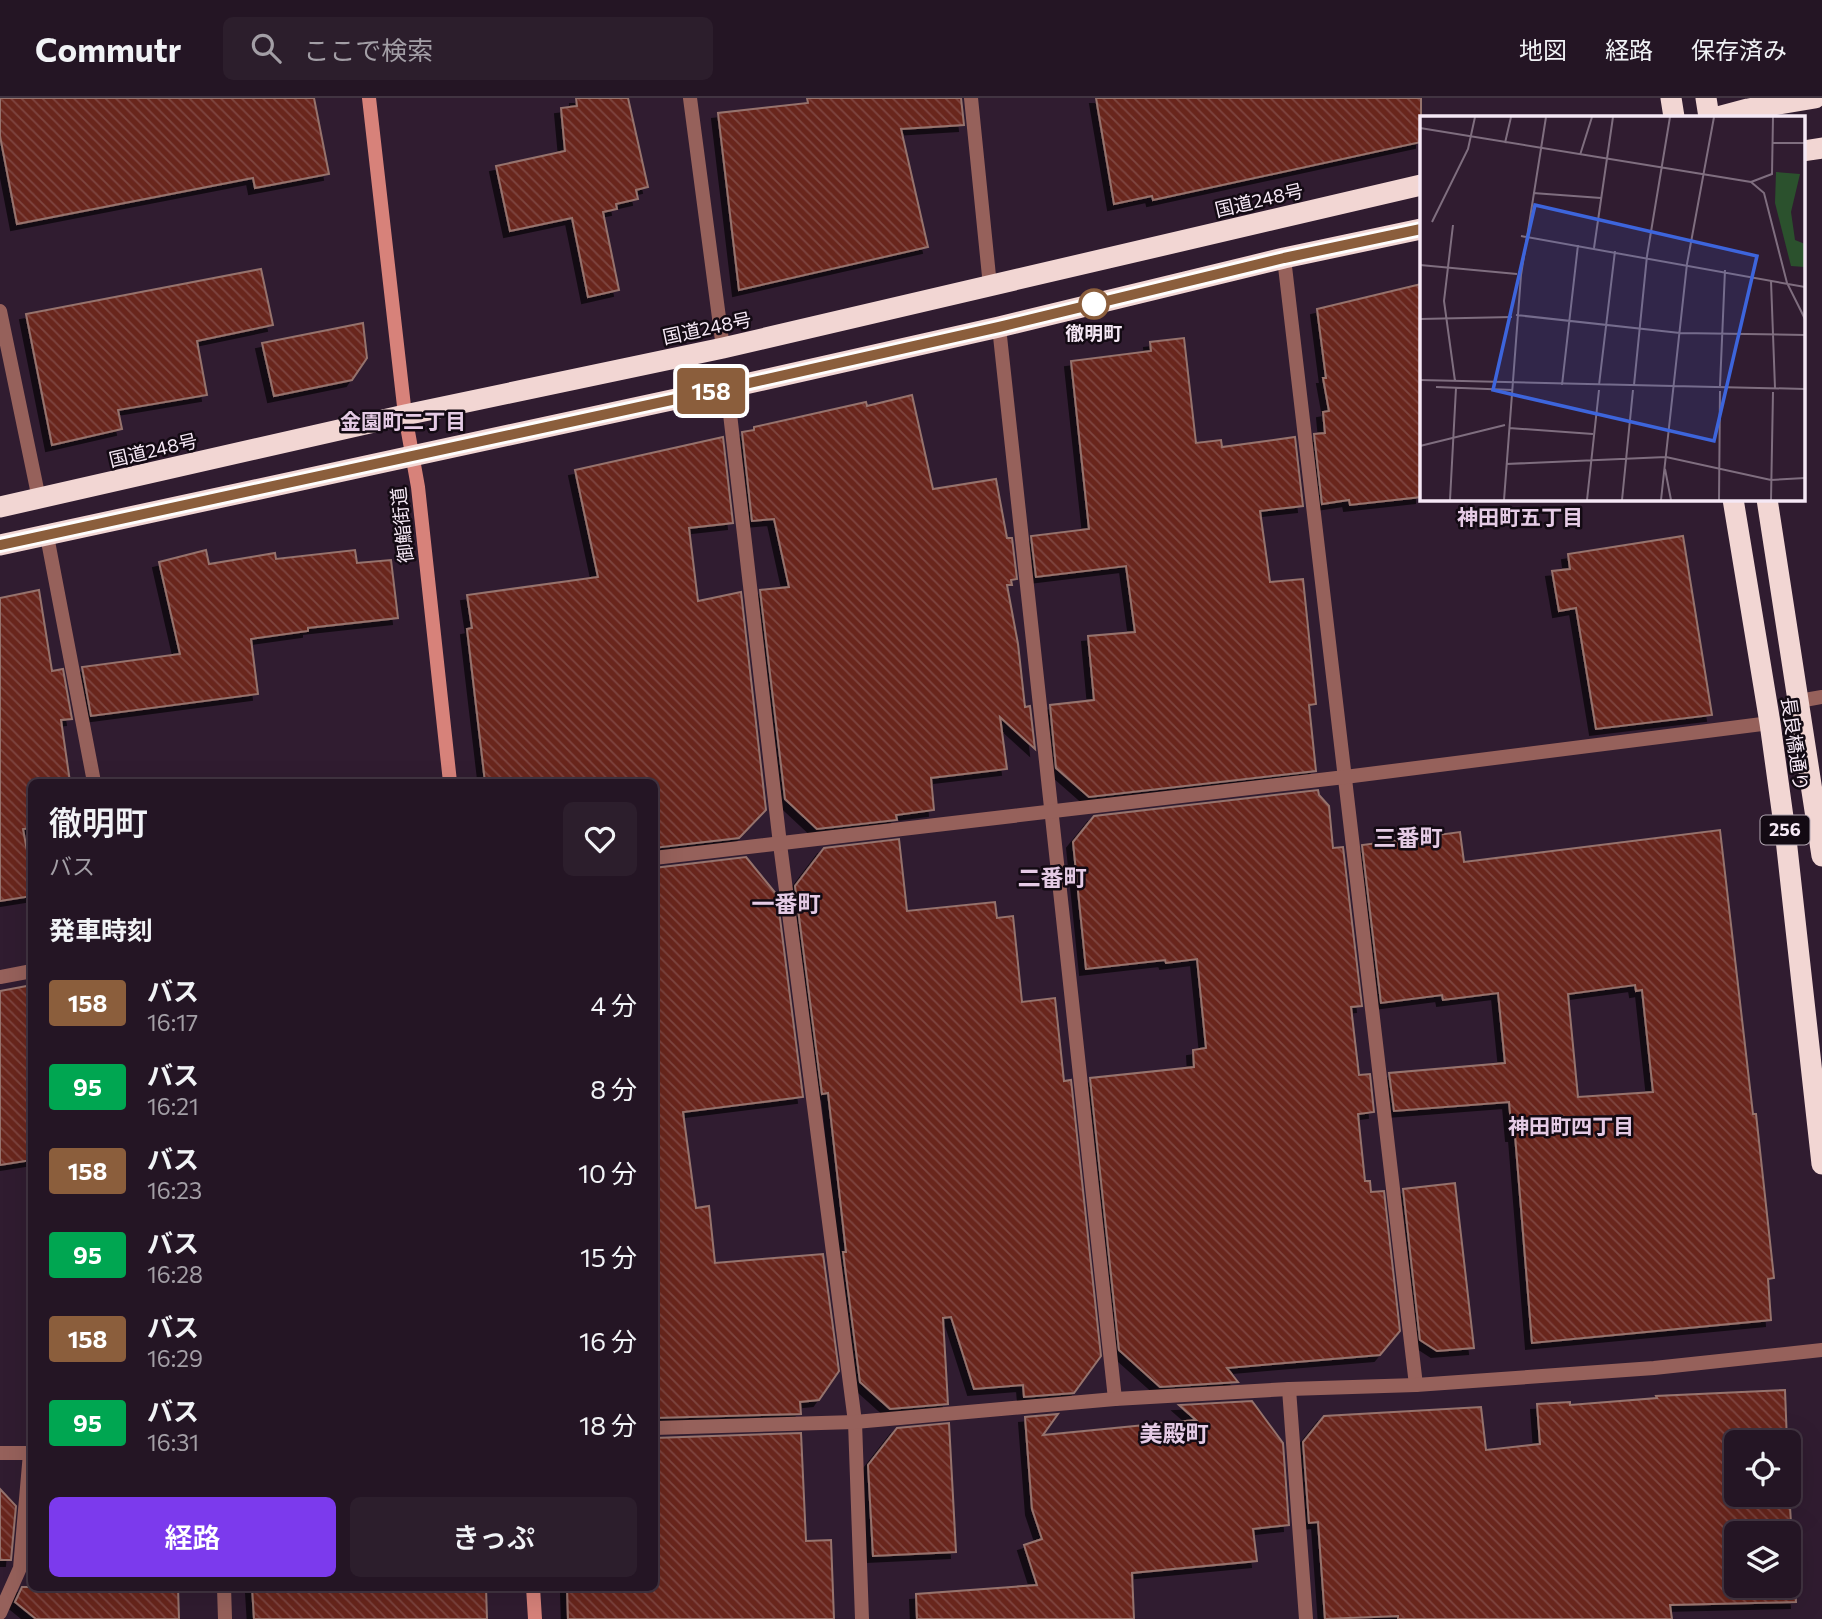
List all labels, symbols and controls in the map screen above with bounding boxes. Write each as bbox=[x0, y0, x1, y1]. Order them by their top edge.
search box bbox=[223, 17, 713, 80]
text: Commutr bbox=[35, 28, 181, 69]
icon: search bbox=[247, 29, 285, 67]
text: ここで検索 bbox=[303, 34, 433, 65]
text: 地図 bbox=[1519, 35, 1567, 64]
text: 経路 bbox=[1605, 35, 1653, 64]
text: 保存済み bbox=[1691, 35, 1787, 64]
inset map bbox=[1420, 116, 1804, 500]
street label: 国道248号 bbox=[1212, 178, 1305, 221]
marker: 徹明町 bbox=[1079, 289, 1109, 319]
street label: 国道248号 bbox=[660, 307, 753, 348]
place label: 徹明町 bbox=[1065, 321, 1123, 344]
line badge: 158 bbox=[671, 368, 751, 414]
text: 158 bbox=[691, 376, 731, 405]
district label: 金園町二丁目 bbox=[340, 408, 466, 433]
street label: 国道248号 bbox=[106, 428, 199, 471]
street label: 御鮨街道 bbox=[386, 486, 417, 564]
district label: 神田町五丁目 bbox=[1457, 504, 1583, 529]
street label: 長良橋通り bbox=[1777, 695, 1813, 793]
text: 徹明町 bbox=[49, 801, 148, 842]
button: heart bbox=[563, 802, 637, 876]
road number: 256 bbox=[1760, 816, 1810, 844]
district label: 三番町 bbox=[1374, 823, 1443, 851]
text: バス bbox=[49, 852, 95, 880]
district label: 二番町 bbox=[1018, 863, 1087, 891]
district label: 一番町 bbox=[752, 889, 821, 917]
text: 発車時刻 bbox=[49, 914, 153, 945]
text: バス bbox=[147, 975, 199, 1006]
text: 158 bbox=[68, 988, 107, 1017]
text: 4 分 bbox=[590, 989, 637, 1020]
text: 16:17 bbox=[147, 1008, 198, 1036]
text: バス bbox=[147, 1059, 199, 1090]
text: 95 bbox=[73, 1072, 102, 1101]
text: 8 分 bbox=[590, 1073, 637, 1104]
text: 16:21 bbox=[147, 1092, 199, 1120]
district label: 神田町四丁目 bbox=[1508, 1113, 1634, 1138]
text: バス bbox=[147, 1143, 199, 1174]
text: 158 bbox=[68, 1156, 107, 1185]
text: 10 分 bbox=[578, 1157, 637, 1188]
text: 16:23 bbox=[147, 1176, 202, 1204]
text: バス bbox=[147, 1227, 199, 1258]
text: 95 bbox=[73, 1240, 102, 1269]
text: 15 分 bbox=[580, 1241, 637, 1272]
text: 16:28 bbox=[147, 1260, 203, 1288]
text: バス bbox=[147, 1311, 199, 1342]
text: 158 bbox=[68, 1324, 107, 1353]
text: 16 分 bbox=[579, 1325, 637, 1356]
text: 16:29 bbox=[147, 1344, 203, 1372]
text: バス bbox=[147, 1395, 199, 1426]
text: 95 bbox=[73, 1408, 102, 1437]
text: 18 分 bbox=[579, 1409, 637, 1440]
district label: 美殿町 bbox=[1140, 1419, 1209, 1447]
text: 16:31 bbox=[147, 1428, 199, 1456]
map controls bbox=[1724, 1430, 1801, 1598]
button: locate bbox=[1724, 1430, 1801, 1507]
button: 経路 bbox=[49, 1497, 336, 1577]
button: きっぷ bbox=[350, 1497, 637, 1577]
button: layers bbox=[1724, 1521, 1801, 1598]

